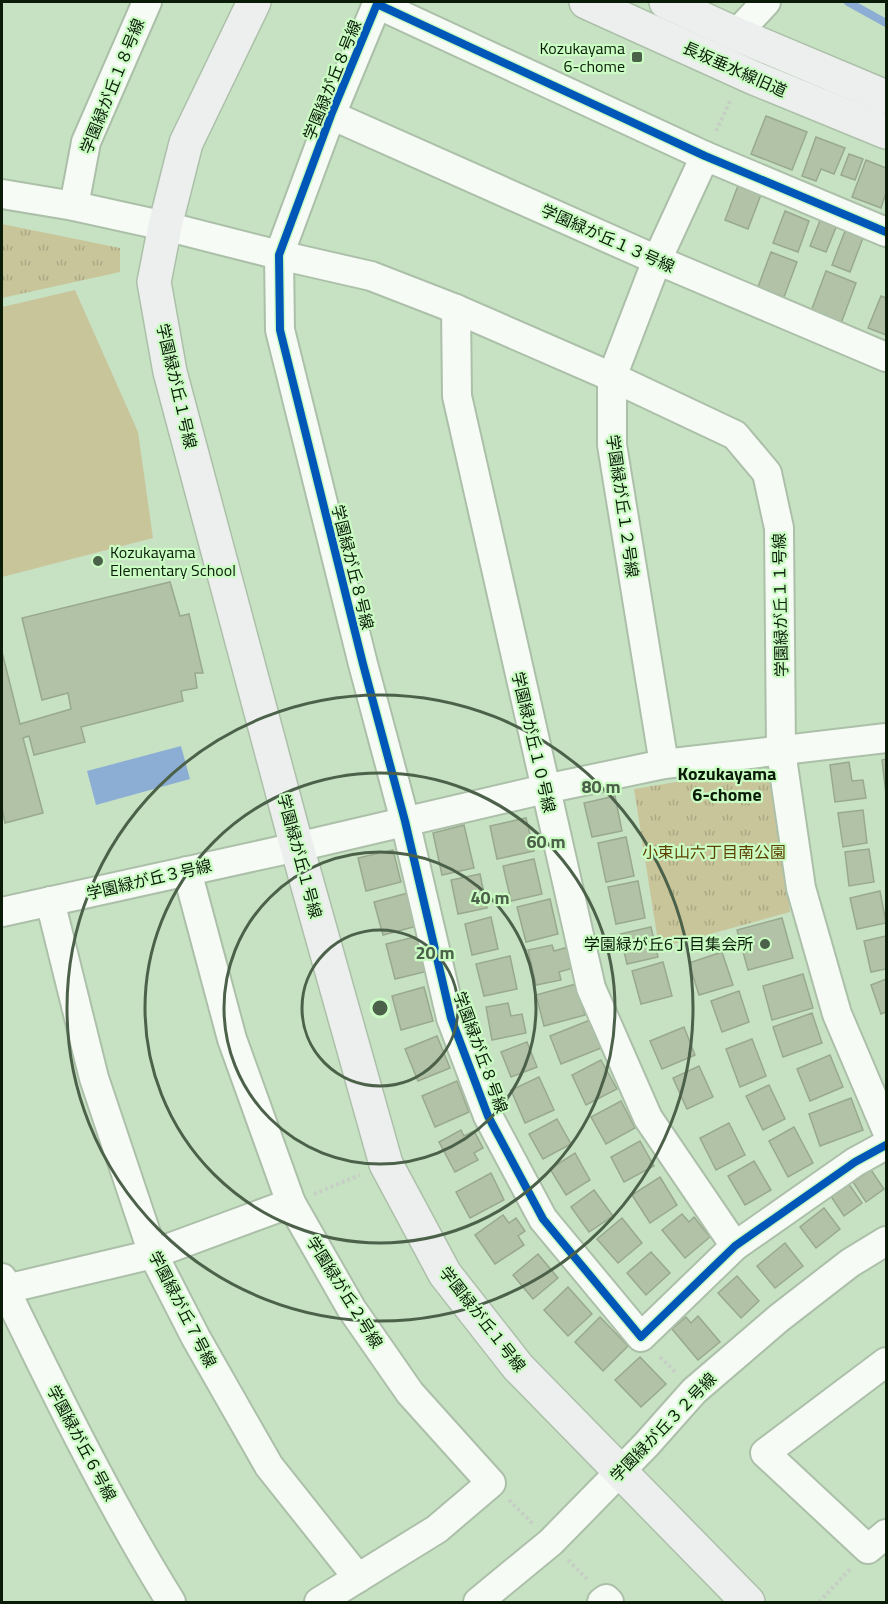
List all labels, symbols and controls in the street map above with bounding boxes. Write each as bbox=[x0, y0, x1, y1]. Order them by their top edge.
street label: 学園緑が丘１８号線 bbox=[74, 15, 150, 157]
street label: 学園緑が丘８号線 bbox=[297, 16, 367, 144]
street label: 長坂垂水線旧道 bbox=[679, 35, 791, 103]
place label: Kozukayama 6-chome bbox=[539, 36, 625, 78]
marker: Kozukayama 6-chome bbox=[630, 50, 644, 64]
street label: 学園緑が丘１３号線 bbox=[537, 198, 679, 278]
street label: 学園緑が丘１号線 bbox=[151, 321, 203, 451]
street label: 学園緑が丘１２号線 bbox=[601, 433, 645, 579]
street label: 学園緑が丘８号線 bbox=[326, 502, 380, 632]
street label: 学園緑が丘１１号線 bbox=[767, 533, 793, 677]
place label: Kozukayama Elementary School bbox=[110, 540, 236, 582]
marker: Kozukayama Elementary School bbox=[91, 554, 105, 568]
street label: 学園緑が丘１０号線 bbox=[506, 669, 562, 815]
district label: Kozukayama 6-chome bbox=[678, 760, 776, 808]
text: 80 m bbox=[581, 773, 621, 800]
street label: 学園緑が丘１号線 bbox=[272, 791, 328, 921]
text: 60 m bbox=[526, 828, 566, 855]
park label: 小束山六丁目南公園 bbox=[642, 840, 786, 864]
street label: 学園緑が丘３号線 bbox=[84, 853, 214, 905]
text: 40 m bbox=[470, 884, 510, 911]
place label: 学園緑が丘6丁目集会所 bbox=[584, 932, 753, 956]
marker: 学園緑が丘6丁目集会所 bbox=[758, 937, 772, 951]
text: 20 m bbox=[415, 939, 455, 966]
street label: 学園緑が丘８号線 bbox=[448, 988, 514, 1116]
centre of rings bbox=[370, 998, 390, 1018]
street label: 学園緑が丘２号線 bbox=[301, 1231, 389, 1353]
street label: 学園緑が丘７号線 bbox=[143, 1247, 223, 1371]
street label: 学園緑が丘１号線 bbox=[434, 1261, 532, 1377]
street label: 学園緑が丘３２号線 bbox=[604, 1367, 722, 1487]
street label: 学園緑が丘６号線 bbox=[41, 1381, 123, 1505]

